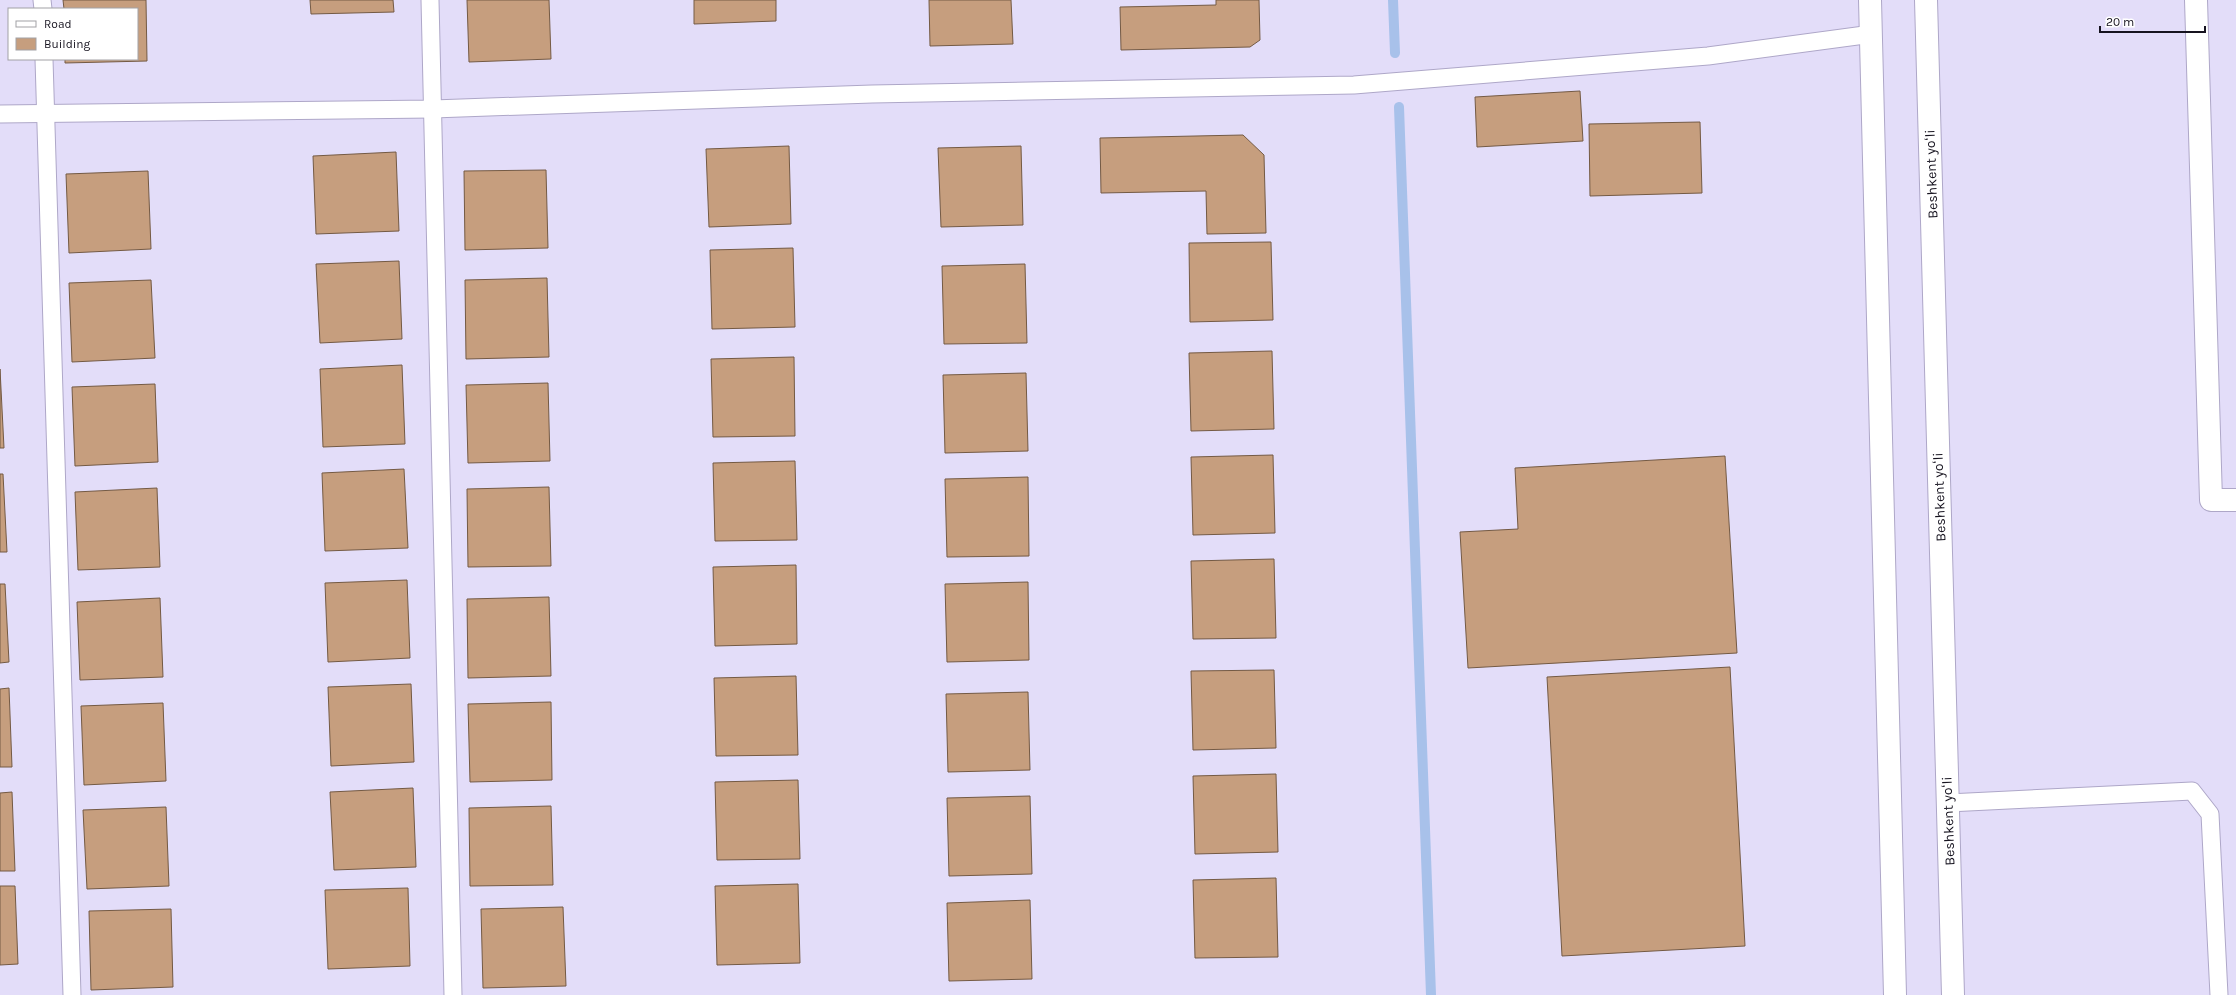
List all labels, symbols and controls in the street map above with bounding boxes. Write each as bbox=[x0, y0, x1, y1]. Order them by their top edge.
legend bbox=[8, 8, 138, 60]
scale bar bbox=[2100, 8, 2205, 34]
text: 20 m bbox=[2106, 15, 2134, 29]
text: Road bbox=[44, 17, 72, 31]
text: Building bbox=[44, 37, 91, 51]
street label: Beshkent yoʻli bbox=[1921, 129, 1942, 219]
street label: Beshkent yoʻli bbox=[1929, 452, 1950, 542]
street label: Beshkent yoʻli bbox=[1938, 776, 1959, 866]

